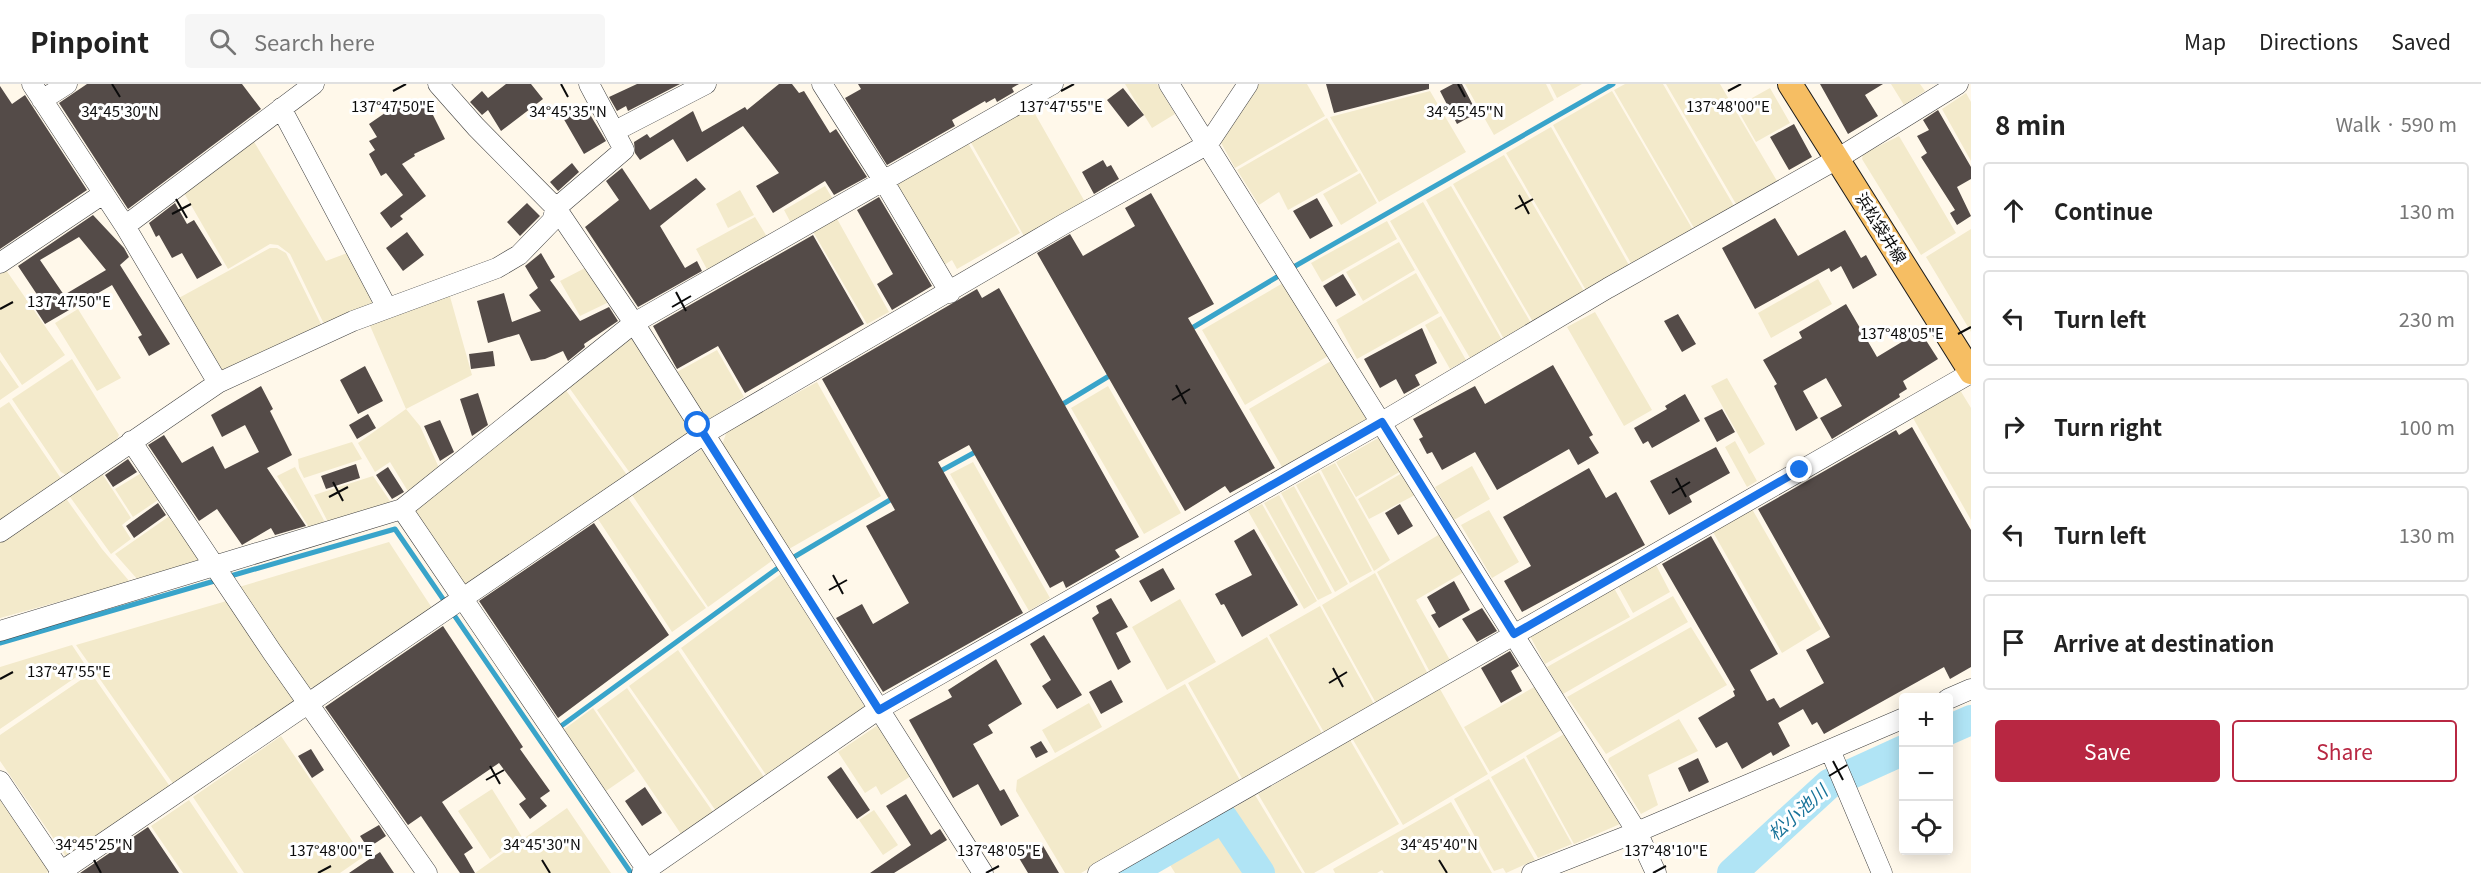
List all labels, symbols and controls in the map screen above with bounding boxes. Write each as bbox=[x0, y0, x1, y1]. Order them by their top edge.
search box bbox=[185, 14, 605, 68]
text: Pinpoint bbox=[30, 21, 149, 61]
icon: search bbox=[206, 25, 239, 58]
text: Search here bbox=[254, 25, 375, 57]
text: Map bbox=[2184, 26, 2226, 56]
text: Directions bbox=[2259, 26, 2358, 56]
text: Saved bbox=[2391, 26, 2451, 56]
text: 137°47'50"E bbox=[351, 95, 435, 116]
text: 137°47'55"E bbox=[1019, 95, 1103, 116]
text: 137°48'00"E bbox=[1686, 95, 1770, 116]
text: 34°45'30"N bbox=[81, 100, 159, 121]
text: 34°45'35"N bbox=[529, 100, 607, 121]
text: 34°45'45"N bbox=[1426, 100, 1504, 121]
text: 8 min bbox=[1995, 105, 2066, 142]
text: Walk · 590 m bbox=[2335, 109, 2457, 138]
street label: 浜松袋井線 bbox=[1850, 187, 1913, 268]
icon: ahead bbox=[1997, 194, 2030, 227]
text: Continue bbox=[2054, 194, 2153, 226]
text: 130 m bbox=[2399, 196, 2455, 225]
text: 137°47'50"E bbox=[27, 290, 111, 311]
icon: left bbox=[1997, 302, 2030, 335]
text: Turn left bbox=[2054, 302, 2146, 334]
text: 230 m bbox=[2399, 304, 2455, 333]
text: 137°48'05"E bbox=[1860, 322, 1944, 343]
icon: right bbox=[1997, 410, 2030, 443]
text: Turn right bbox=[2054, 410, 2162, 442]
route start bbox=[684, 411, 710, 437]
text: 100 m bbox=[2399, 412, 2455, 441]
route end bbox=[1786, 456, 1812, 482]
icon: left bbox=[1997, 518, 2030, 551]
text: Turn left bbox=[2054, 518, 2146, 550]
text: 130 m bbox=[2399, 520, 2455, 549]
icon: arrive bbox=[1997, 626, 2030, 659]
text: Arrive at destination bbox=[2054, 626, 2274, 658]
text: 137°47'55"E bbox=[27, 660, 111, 681]
map controls bbox=[1899, 693, 1953, 855]
button: + bbox=[1899, 693, 1953, 747]
button: Save bbox=[1995, 720, 2220, 782]
button: Share bbox=[2232, 720, 2457, 782]
button: − bbox=[1899, 747, 1953, 801]
water label: 松小池川 bbox=[1761, 776, 1834, 845]
button: locate bbox=[1899, 801, 1953, 855]
text: 34°45'25"N bbox=[55, 833, 133, 854]
text: 34°45'30"N bbox=[503, 833, 581, 854]
text: 34°45'40"N bbox=[1400, 833, 1478, 854]
text: 137°48'00"E bbox=[289, 839, 373, 860]
text: 137°48'05"E bbox=[957, 839, 1041, 860]
text: 137°48'10"E bbox=[1624, 839, 1708, 860]

